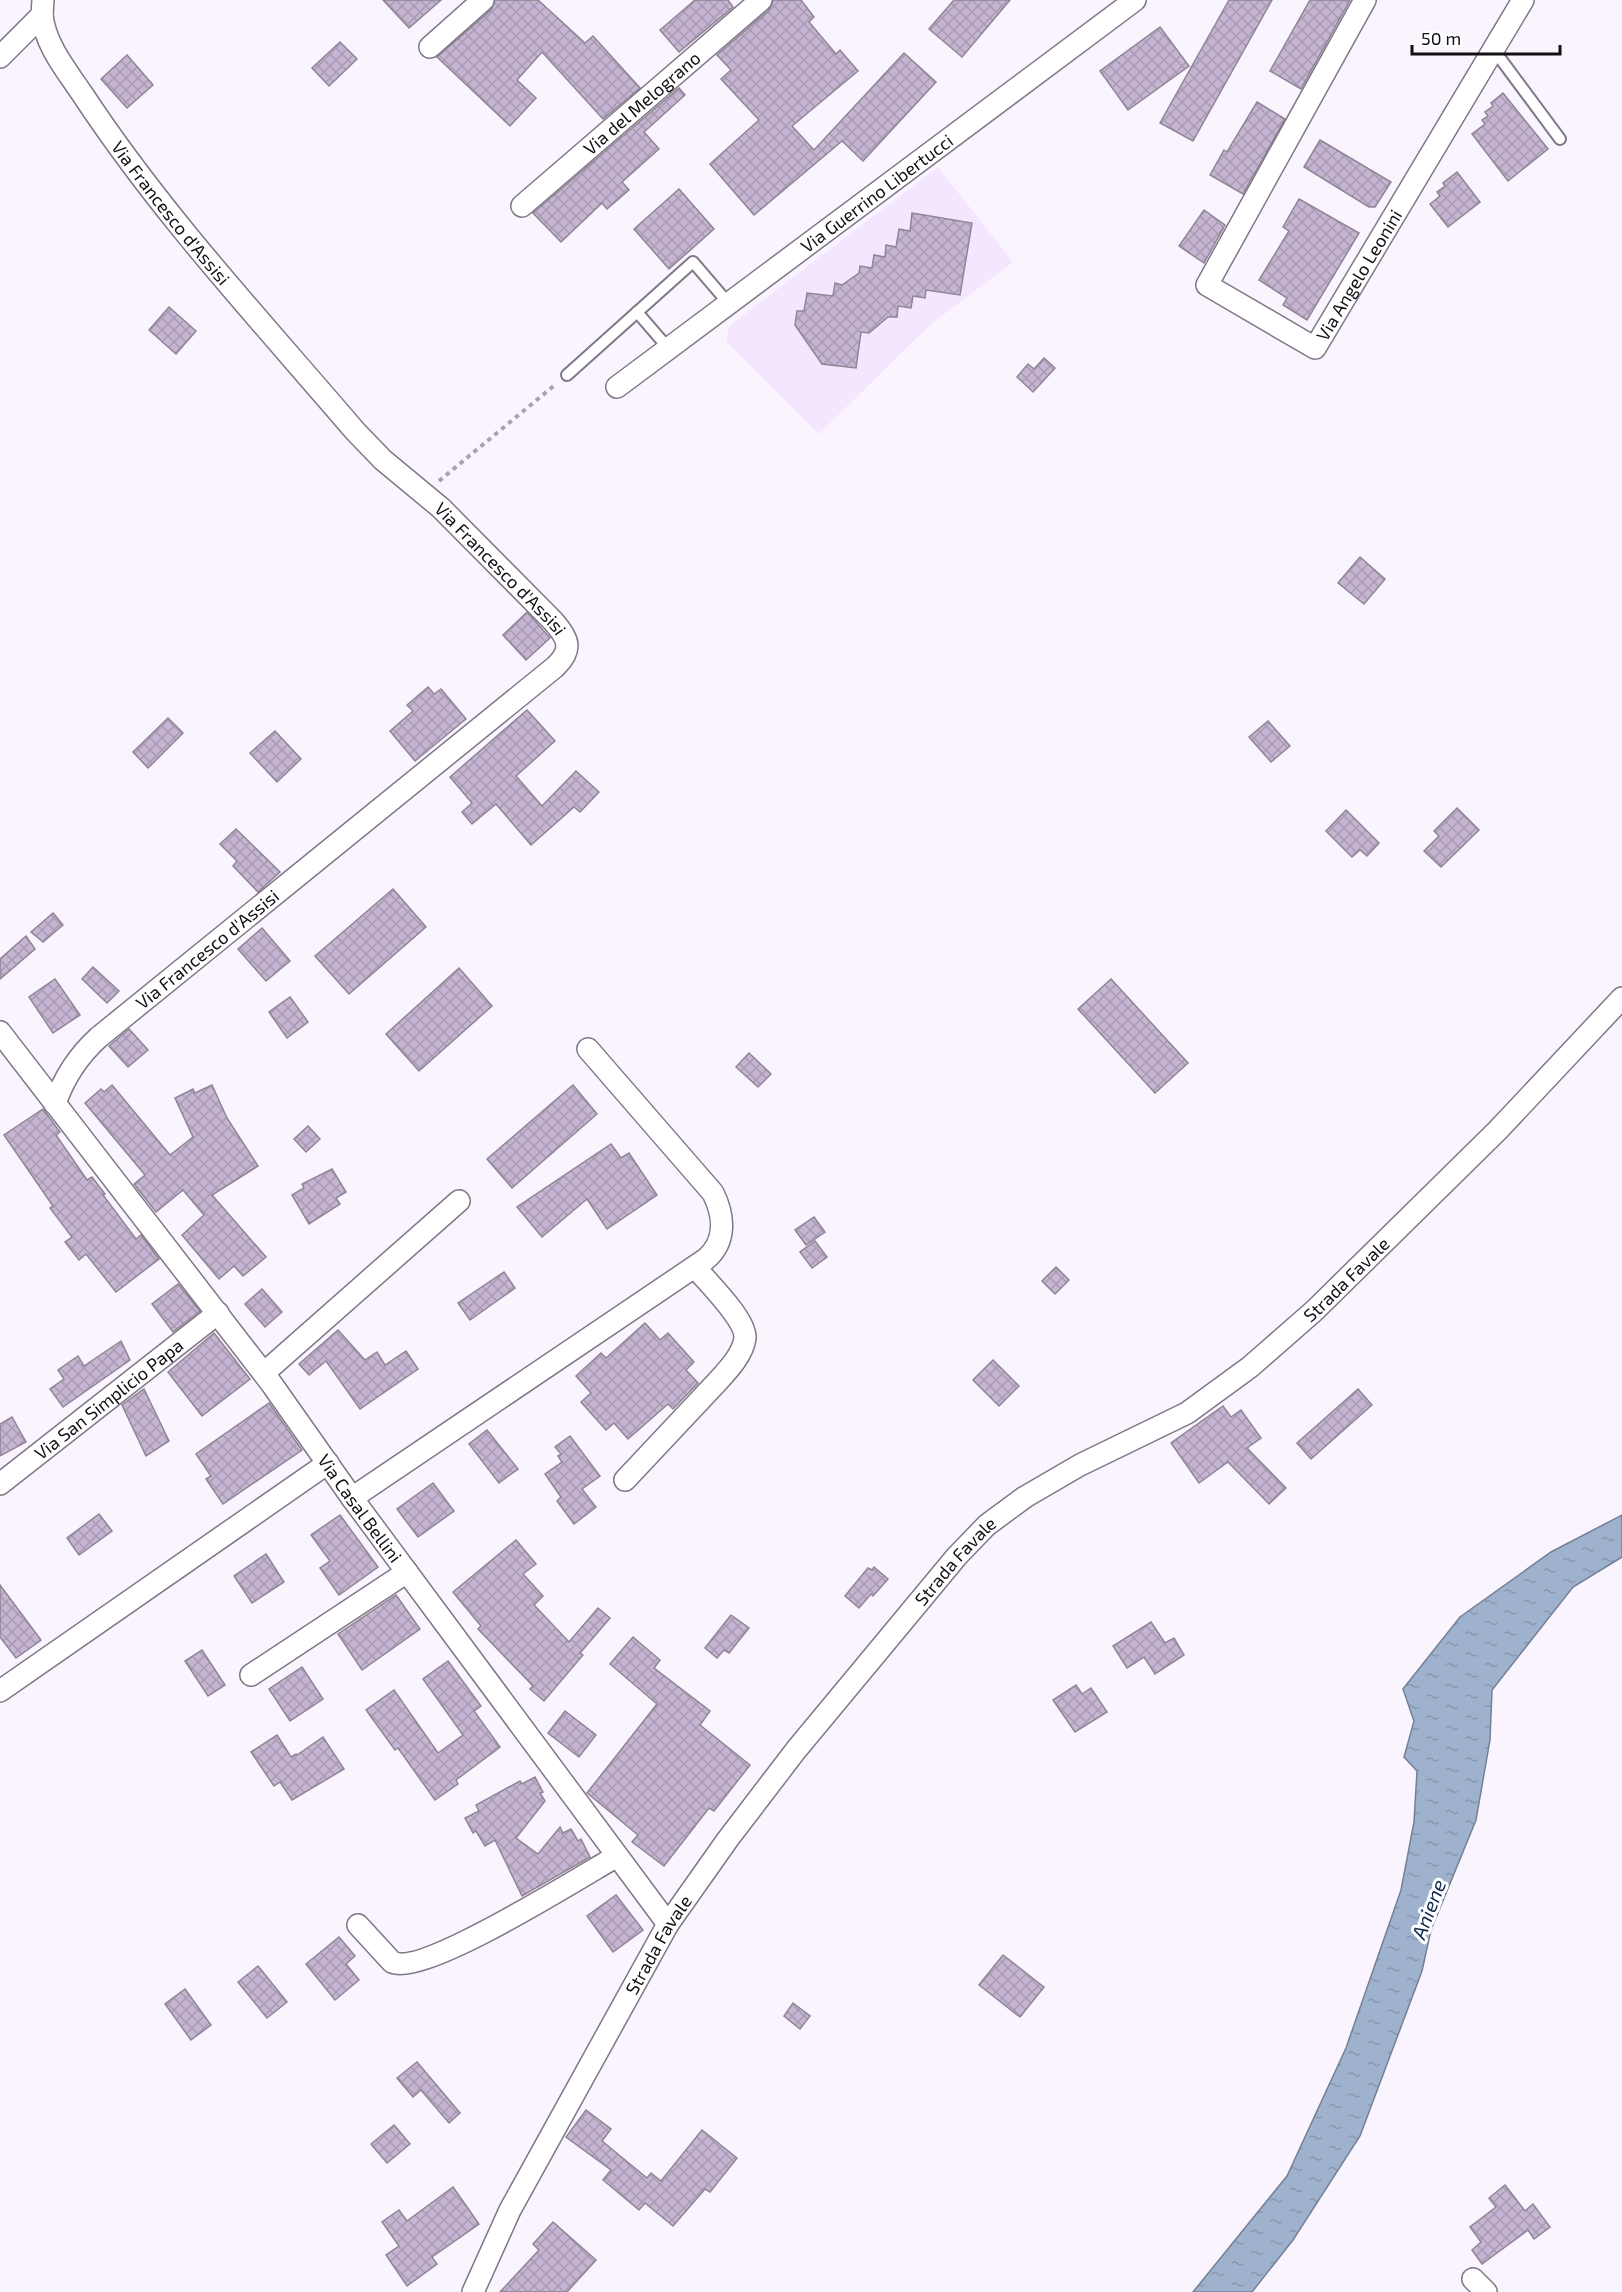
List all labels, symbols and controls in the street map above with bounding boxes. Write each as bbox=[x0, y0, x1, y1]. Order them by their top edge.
scale bar bbox=[1412, 18, 1560, 56]
text: 50 m bbox=[1421, 27, 1461, 49]
street label: Via del Melograno bbox=[579, 46, 705, 159]
street label: Via Guerrino Libertucci bbox=[796, 129, 957, 257]
street label: Via Francesco d'Assisi bbox=[107, 136, 235, 289]
street label: Via Angelo Leonini bbox=[1311, 205, 1406, 344]
street label: Via Francesco d'Assisi bbox=[430, 497, 571, 639]
street label: Via Francesco d'Assisi bbox=[131, 885, 283, 1013]
street label: Strada Favale bbox=[1299, 1232, 1394, 1326]
street label: Via San Simplicio Papa bbox=[30, 1334, 187, 1464]
street label: Via Casal Bellini bbox=[313, 1450, 407, 1566]
street label: Strada Favale bbox=[910, 1511, 1000, 1610]
water label: Aniene bbox=[1405, 1876, 1450, 1943]
street label: Strada Favale bbox=[620, 1891, 696, 1998]

